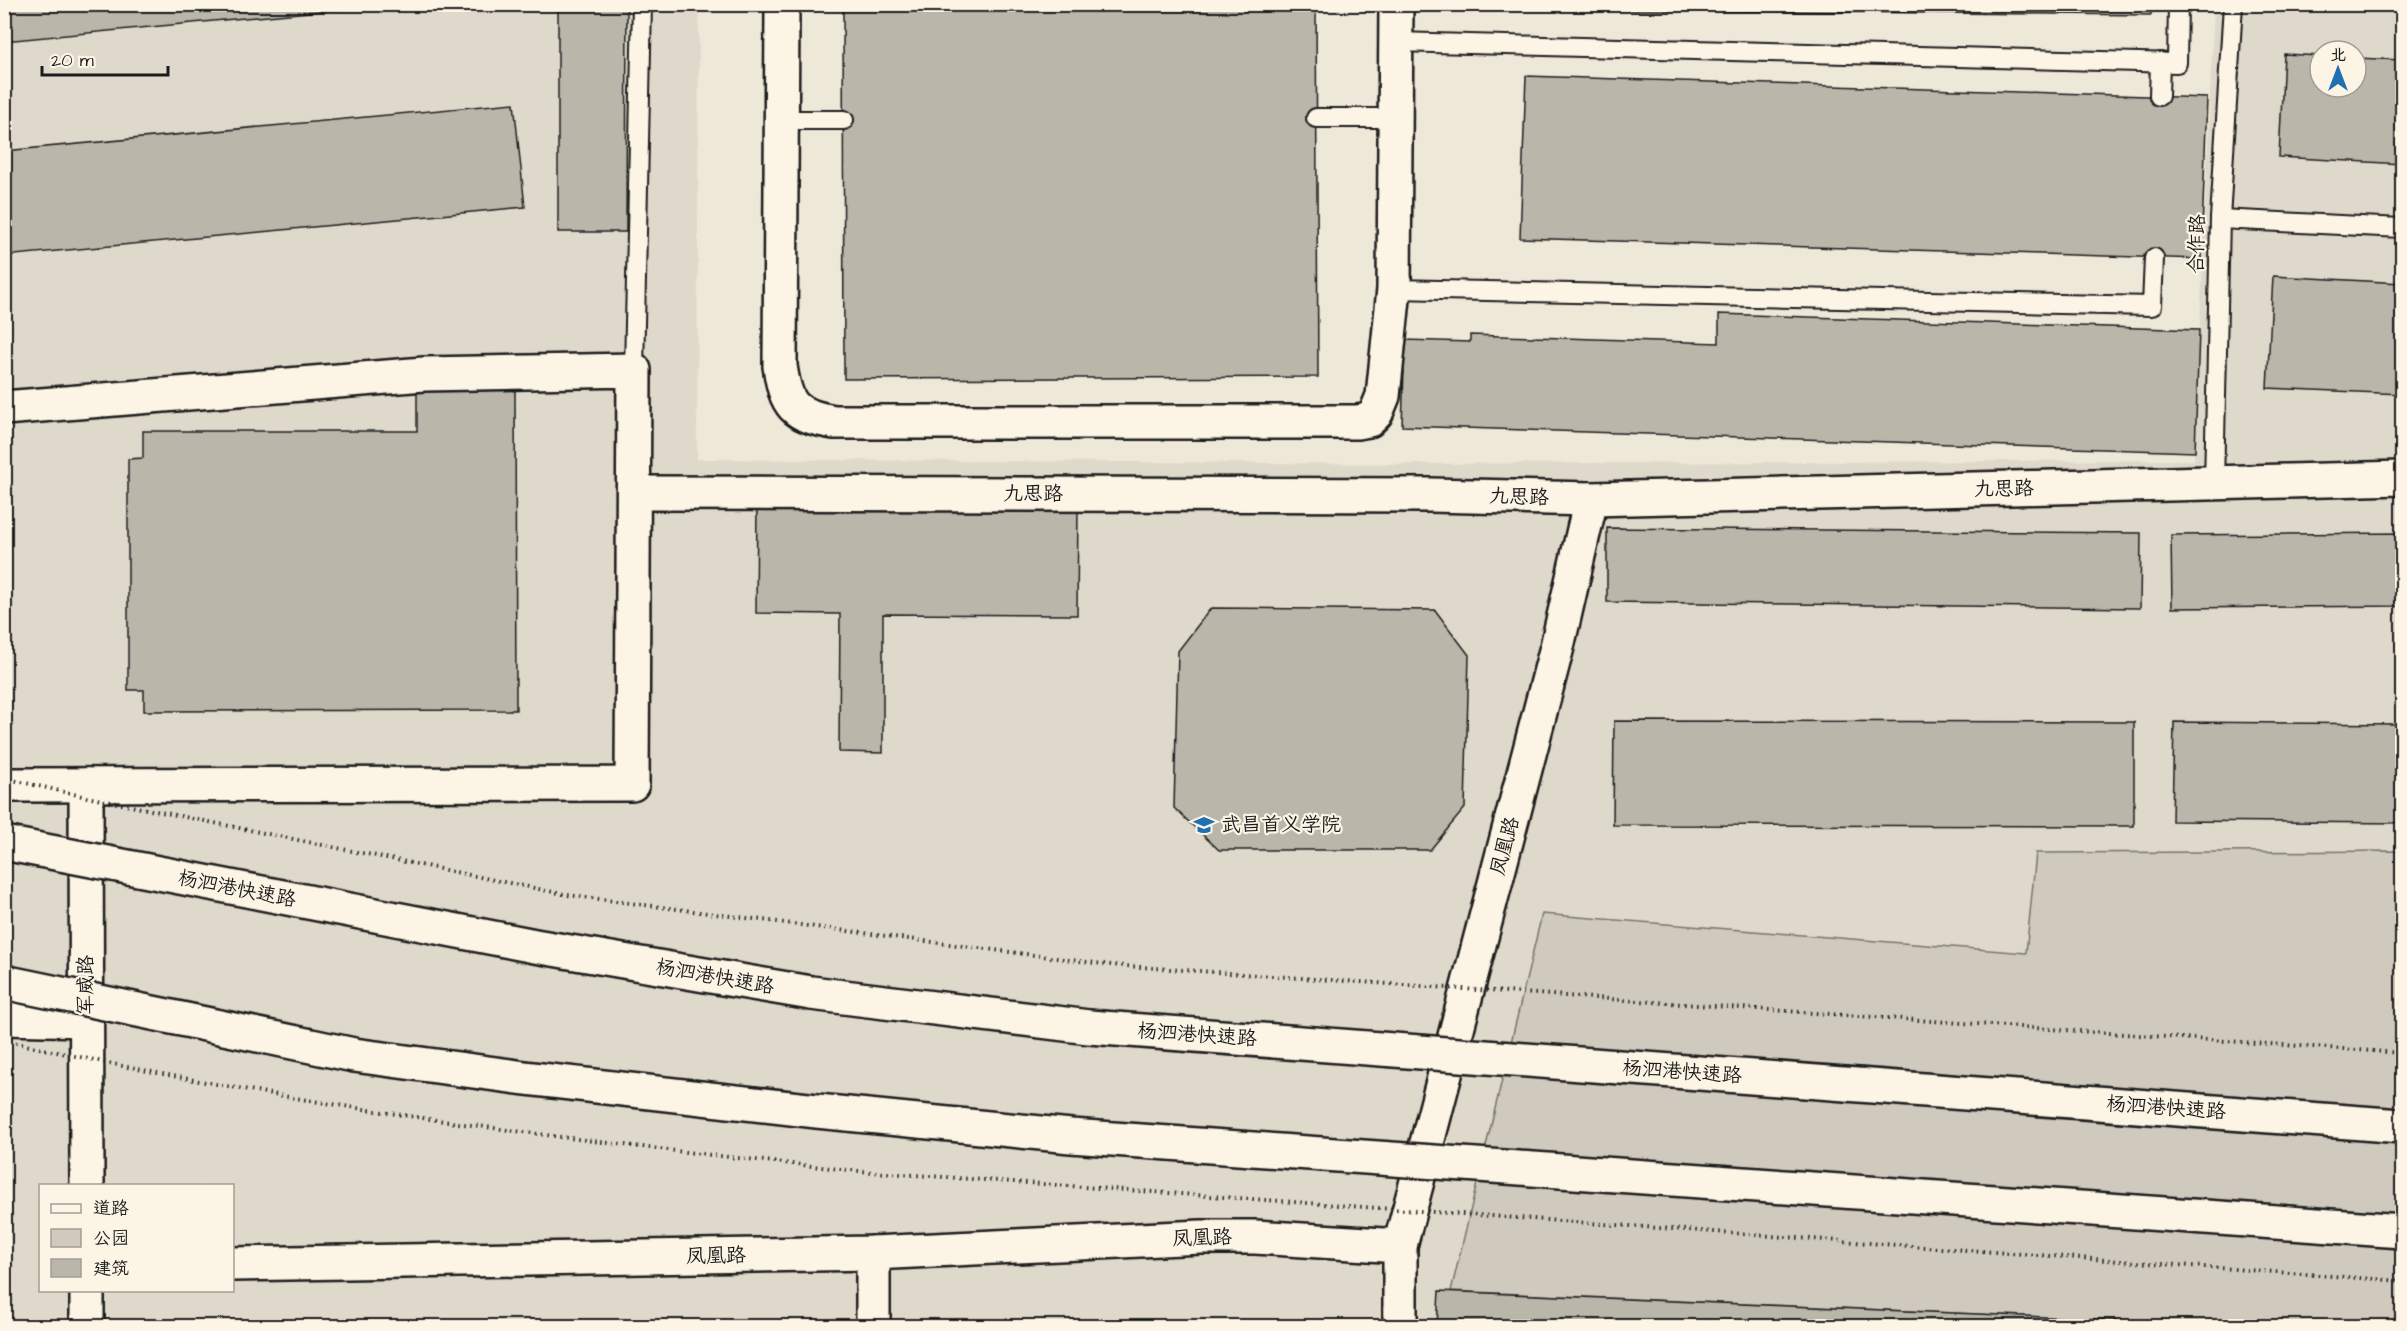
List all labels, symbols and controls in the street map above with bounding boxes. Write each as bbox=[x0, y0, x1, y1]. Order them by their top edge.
scale bar bbox=[42, 39, 168, 77]
north arrow bbox=[2308, 39, 2368, 99]
text: 北 bbox=[2330, 44, 2346, 66]
text: 20 m bbox=[51, 48, 94, 73]
street label: 合作路 bbox=[2182, 213, 2212, 274]
street label: 九思路 bbox=[1974, 474, 2035, 504]
street label: 九思路 bbox=[1003, 480, 1064, 508]
street label: 九思路 bbox=[1489, 482, 1550, 512]
place label: 武昌首义学院 bbox=[1221, 811, 1341, 839]
street label: 凤凰路 bbox=[1484, 812, 1527, 879]
school or university icon: 武昌首义学院 bbox=[1192, 813, 1216, 837]
street label: 杨泗港快速路 bbox=[175, 864, 300, 914]
street label: 杨泗港快速路 bbox=[653, 953, 778, 1001]
street label: 军威路 bbox=[72, 954, 100, 1015]
street label: 杨泗港快速路 bbox=[1136, 1017, 1259, 1053]
street label: 杨泗港快速路 bbox=[1621, 1054, 1744, 1090]
street label: 杨泗港快速路 bbox=[2105, 1090, 2228, 1126]
legend bbox=[39, 1184, 234, 1292]
text: 道路 bbox=[93, 1196, 129, 1221]
street label: 凤凰路 bbox=[1172, 1223, 1233, 1253]
text: 公园 bbox=[93, 1226, 129, 1251]
street label: 凤凰路 bbox=[686, 1241, 747, 1271]
text: 建筑 bbox=[93, 1256, 129, 1281]

